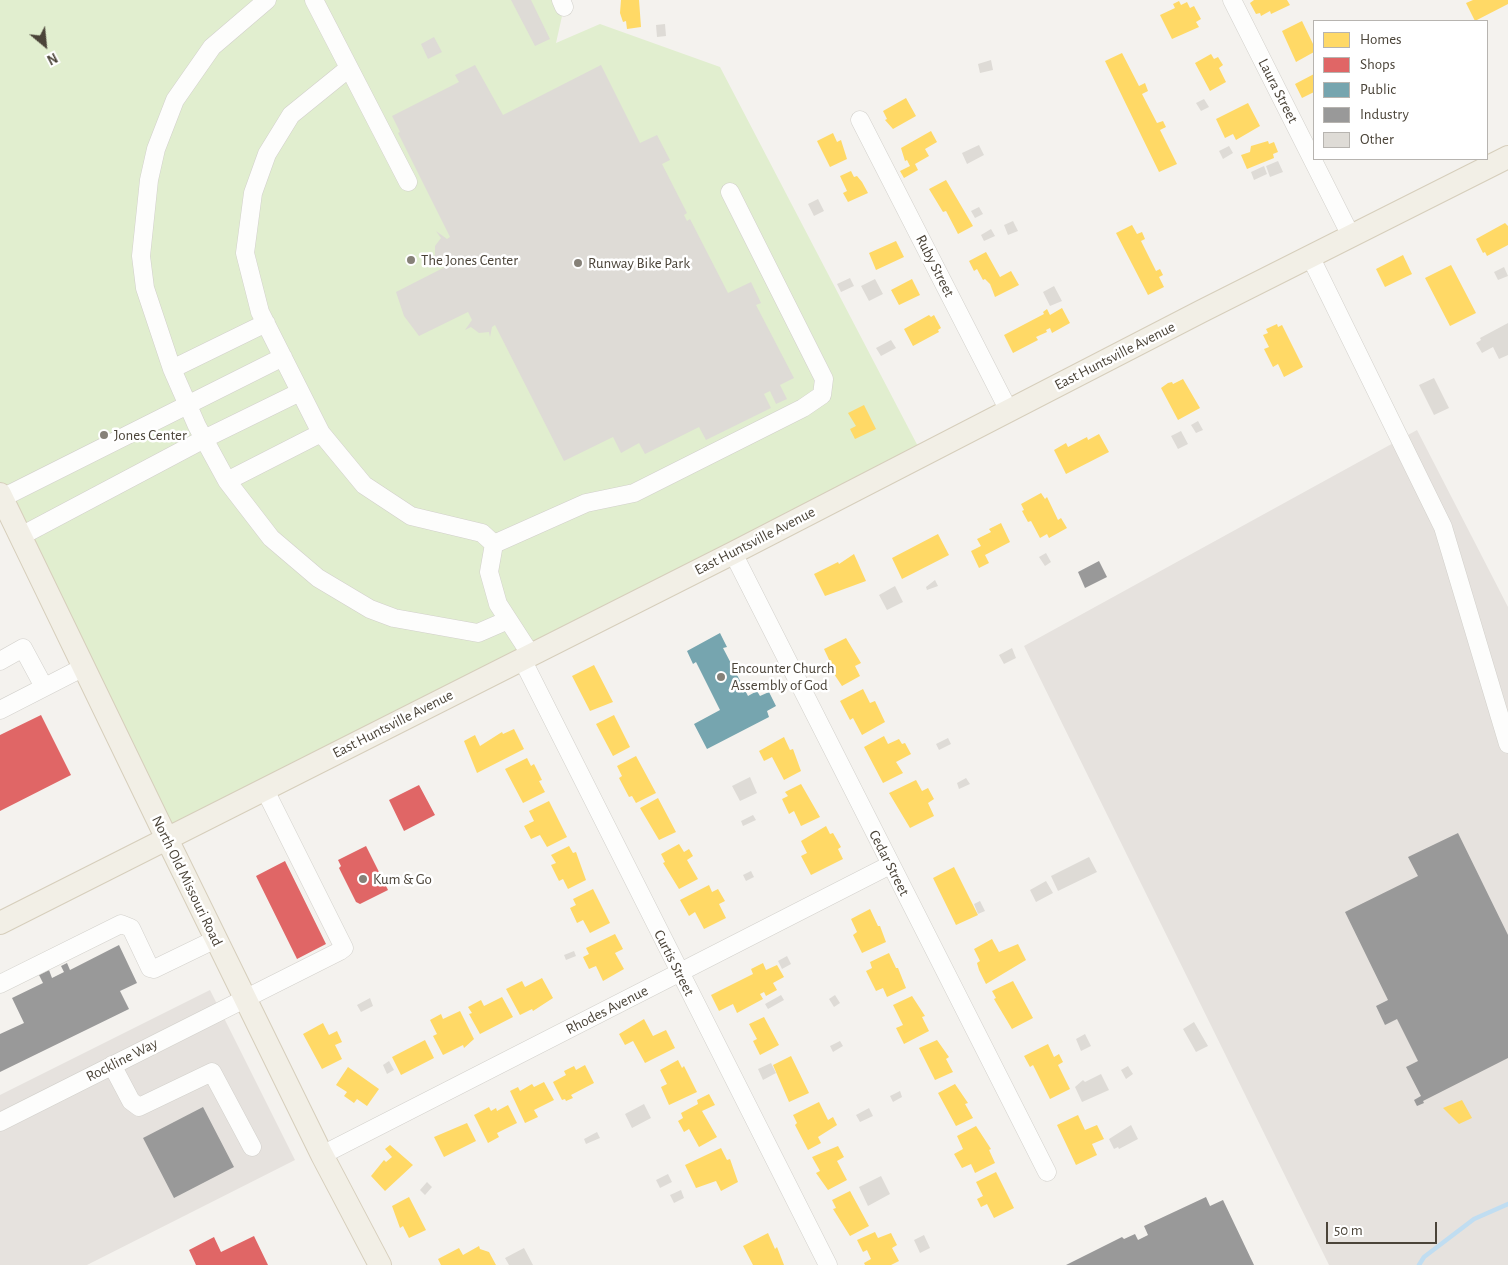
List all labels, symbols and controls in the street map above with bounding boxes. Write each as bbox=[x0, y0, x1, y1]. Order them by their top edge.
north arrow bbox=[20, 20, 70, 70]
legend bbox=[1313, 20, 1488, 160]
text: Homes bbox=[1360, 32, 1402, 47]
text: N bbox=[44, 50, 60, 67]
street label: Laura Street bbox=[1254, 56, 1302, 126]
text: Shops bbox=[1360, 57, 1395, 72]
text: Public bbox=[1360, 82, 1396, 97]
text: Industry bbox=[1360, 107, 1409, 122]
text: Other bbox=[1360, 132, 1394, 147]
street label: Ruby Street bbox=[912, 232, 958, 300]
place label: The Jones Center bbox=[421, 251, 518, 269]
marker: The Jones Center bbox=[405, 254, 417, 266]
place label: Runway Bike Park bbox=[588, 254, 690, 272]
marker: Runway Bike Park bbox=[572, 257, 584, 269]
street label: East Huntsville Avenue bbox=[1052, 318, 1178, 394]
place label: Jones Center bbox=[114, 426, 187, 444]
marker: Jones Center bbox=[98, 429, 110, 441]
street label: East Huntsville Avenue bbox=[692, 503, 818, 579]
place label: Encounter Church Assembly of God bbox=[731, 659, 835, 694]
marker: Encounter Church Assembly of God bbox=[715, 671, 727, 683]
street label: East Huntsville Avenue bbox=[330, 686, 456, 762]
street label: North Old Missouri Road bbox=[148, 813, 226, 949]
street label: Cedar Street bbox=[865, 827, 913, 899]
place label: Kum & Go bbox=[373, 870, 432, 888]
marker: Kum & Go bbox=[357, 873, 369, 885]
street label: Curtis Street bbox=[650, 927, 698, 999]
street label: Rhodes Avenue bbox=[563, 982, 651, 1038]
street label: Rockline Way bbox=[83, 1034, 161, 1086]
scale bar bbox=[1328, 1212, 1439, 1244]
text: 50 m bbox=[1334, 1223, 1363, 1238]

